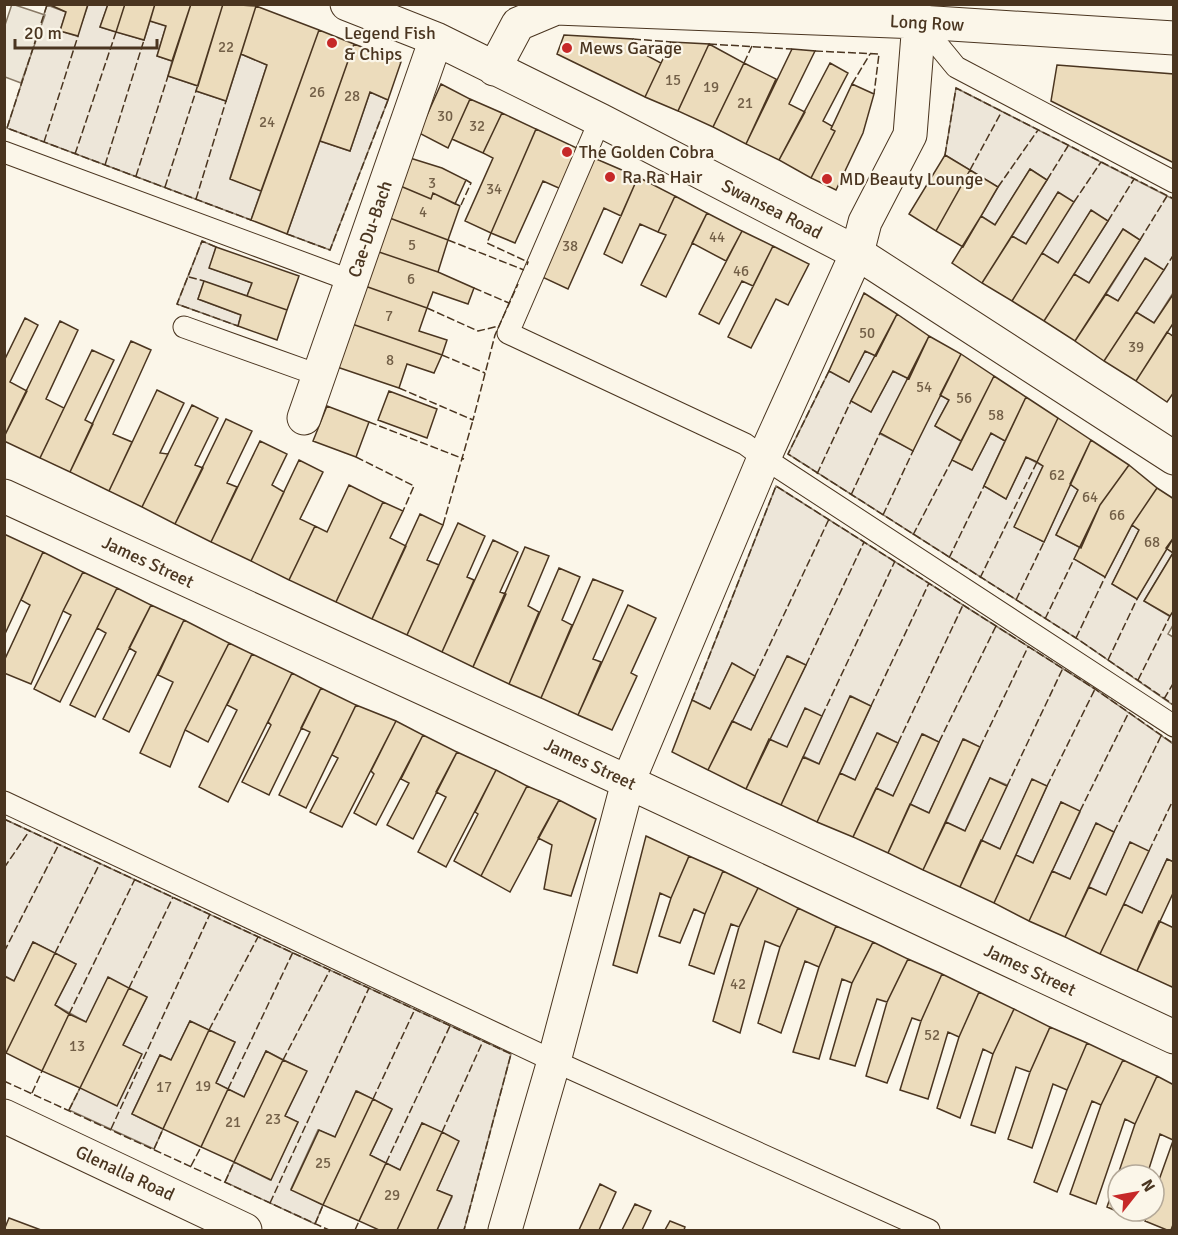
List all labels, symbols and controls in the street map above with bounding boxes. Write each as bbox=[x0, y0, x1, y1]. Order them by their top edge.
street label: Long Row bbox=[889, 10, 965, 36]
scale bar bbox=[15, 12, 158, 50]
text: 20 m bbox=[24, 22, 62, 44]
place label: Legend Fish & Chips bbox=[344, 22, 436, 65]
marker: Legend Fish & Chips bbox=[325, 36, 339, 50]
place label: Mews Garage bbox=[579, 37, 682, 59]
house number: 22 bbox=[218, 38, 234, 56]
marker: Mews Garage bbox=[560, 41, 574, 55]
house number: 15 bbox=[665, 71, 681, 89]
house number: 19 bbox=[703, 78, 719, 96]
house number: 26 bbox=[309, 83, 325, 101]
house number: 28 bbox=[344, 87, 360, 105]
house number: 21 bbox=[737, 94, 753, 112]
house number: 30 bbox=[437, 107, 453, 125]
house number: 24 bbox=[259, 113, 275, 131]
house number: 32 bbox=[469, 117, 485, 135]
place label: The Golden Cobra bbox=[579, 141, 714, 163]
marker: The Golden Cobra bbox=[560, 145, 574, 159]
place label: Ra Ra Hair bbox=[622, 166, 703, 188]
place label: MD Beauty Lounge bbox=[839, 168, 983, 190]
marker: Ra Ra Hair bbox=[603, 170, 617, 184]
marker: MD Beauty Lounge bbox=[820, 172, 834, 186]
house number: 3 bbox=[428, 174, 436, 192]
street label: Swansea Road bbox=[718, 174, 826, 244]
street label: Cae-Du-Bach bbox=[343, 178, 397, 280]
house number: 34 bbox=[486, 180, 502, 198]
house number: 4 bbox=[419, 203, 427, 221]
house number: 44 bbox=[709, 228, 725, 246]
house number: 5 bbox=[408, 236, 416, 254]
house number: 38 bbox=[562, 237, 578, 255]
house number: 46 bbox=[733, 262, 749, 280]
house number: 6 bbox=[407, 270, 415, 288]
house number: 7 bbox=[385, 307, 393, 325]
house number: 50 bbox=[859, 324, 875, 342]
house number: 39 bbox=[1128, 338, 1144, 356]
house number: 8 bbox=[386, 351, 394, 369]
house number: 54 bbox=[916, 378, 932, 396]
house number: 56 bbox=[956, 389, 972, 407]
house number: 58 bbox=[988, 406, 1004, 424]
house number: 62 bbox=[1049, 466, 1065, 484]
house number: 64 bbox=[1082, 488, 1098, 506]
house number: 66 bbox=[1109, 506, 1125, 524]
street label: James Street bbox=[99, 531, 197, 593]
house number: 68 bbox=[1144, 533, 1160, 551]
street label: James Street bbox=[541, 733, 639, 795]
street label: James Street bbox=[981, 939, 1079, 1001]
house number: 42 bbox=[730, 975, 746, 993]
house number: 52 bbox=[924, 1026, 940, 1044]
house number: 13 bbox=[69, 1037, 85, 1055]
house number: 19 bbox=[195, 1077, 211, 1095]
house number: 17 bbox=[156, 1078, 172, 1096]
house number: 23 bbox=[265, 1110, 281, 1128]
house number: 21 bbox=[225, 1113, 241, 1131]
street label: Glenalla Road bbox=[72, 1140, 178, 1206]
house number: 25 bbox=[315, 1154, 331, 1172]
north arrow bbox=[1106, 1163, 1166, 1223]
text: N bbox=[1137, 1176, 1159, 1196]
house number: 29 bbox=[384, 1186, 400, 1204]

